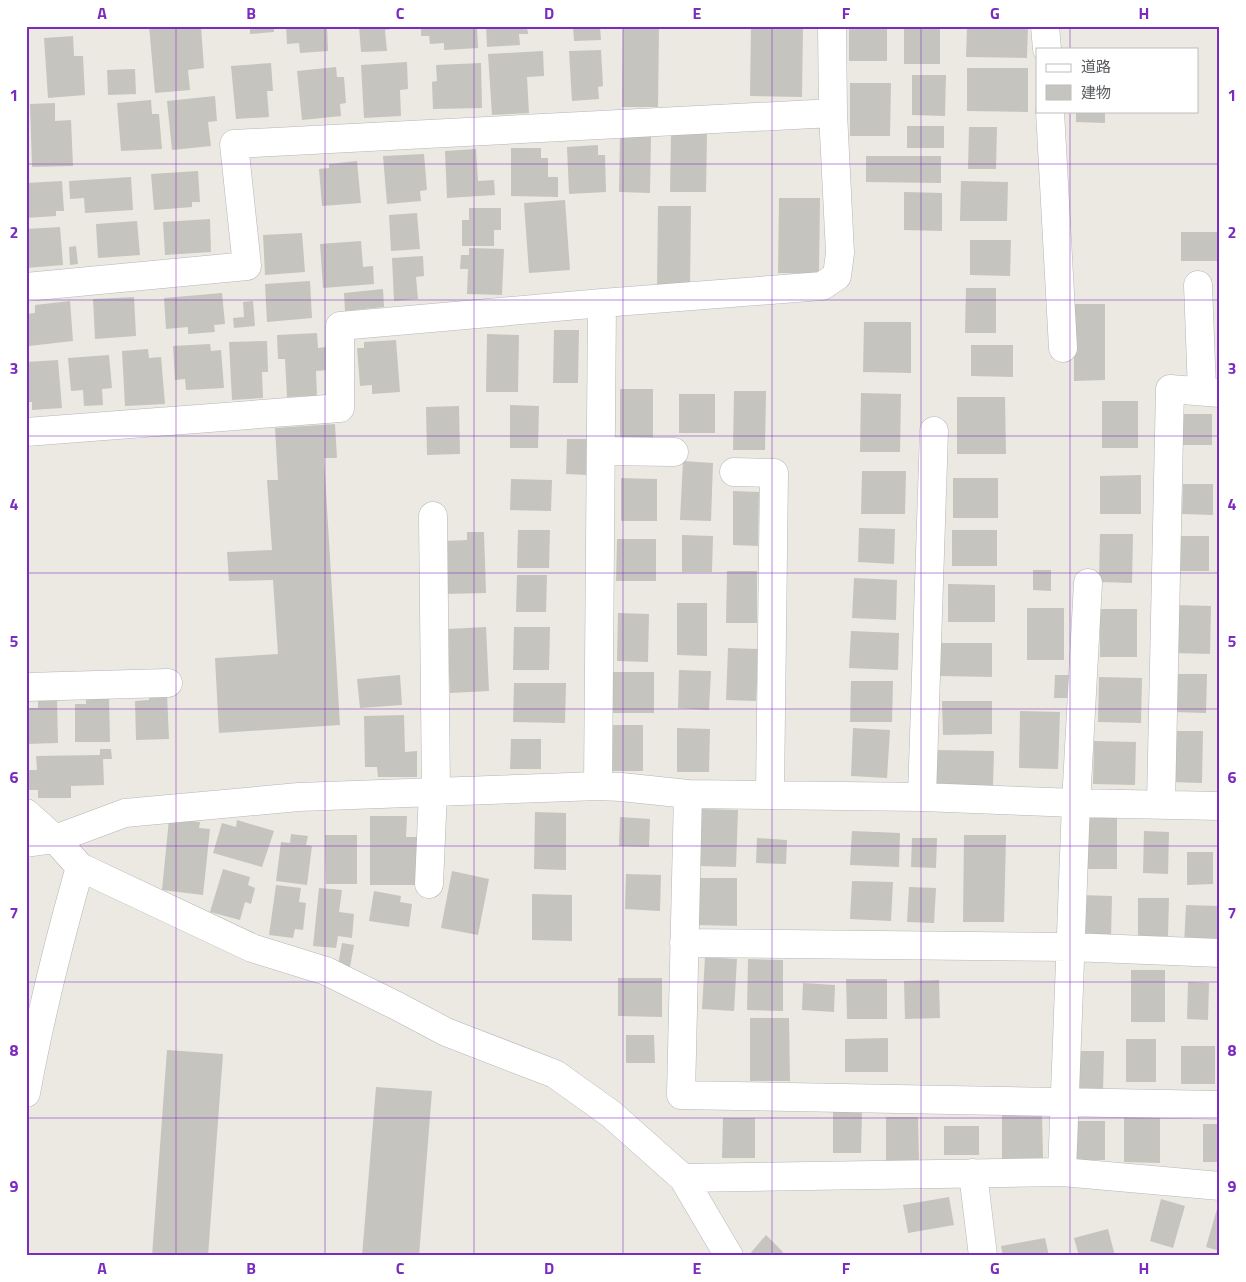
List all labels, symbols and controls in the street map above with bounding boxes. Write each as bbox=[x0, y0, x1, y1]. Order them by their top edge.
text: A bbox=[97, 1, 107, 25]
text: B bbox=[246, 1, 256, 25]
text: C bbox=[396, 1, 405, 25]
text: D bbox=[544, 1, 554, 25]
text: E bbox=[693, 1, 702, 25]
text: F bbox=[842, 1, 851, 25]
text: G bbox=[990, 1, 1000, 25]
text: H bbox=[1139, 1, 1149, 25]
legend bbox=[1036, 48, 1198, 112]
text: 道路 bbox=[1081, 55, 1111, 78]
text: 建物 bbox=[1081, 81, 1111, 104]
text: 1 bbox=[10, 83, 18, 107]
text: 1 bbox=[1228, 83, 1236, 107]
text: 2 bbox=[10, 220, 18, 244]
text: 2 bbox=[1228, 220, 1236, 244]
text: 3 bbox=[10, 356, 18, 380]
text: 3 bbox=[1228, 356, 1236, 380]
text: 4 bbox=[10, 492, 19, 516]
text: 4 bbox=[1228, 492, 1237, 516]
text: 5 bbox=[10, 629, 19, 653]
text: 5 bbox=[1228, 629, 1237, 653]
text: 6 bbox=[10, 765, 19, 789]
text: 6 bbox=[1228, 765, 1237, 789]
text: 7 bbox=[10, 901, 18, 925]
text: 7 bbox=[1228, 901, 1236, 925]
text: 8 bbox=[10, 1038, 19, 1062]
text: 8 bbox=[1228, 1038, 1237, 1062]
text: 9 bbox=[10, 1174, 19, 1198]
text: 9 bbox=[1228, 1174, 1237, 1198]
text: A bbox=[97, 1256, 107, 1280]
text: B bbox=[246, 1256, 256, 1280]
text: C bbox=[396, 1256, 405, 1280]
text: D bbox=[544, 1256, 554, 1280]
text: E bbox=[693, 1256, 702, 1280]
text: F bbox=[842, 1256, 851, 1280]
text: G bbox=[990, 1256, 1000, 1280]
text: H bbox=[1139, 1256, 1149, 1280]

